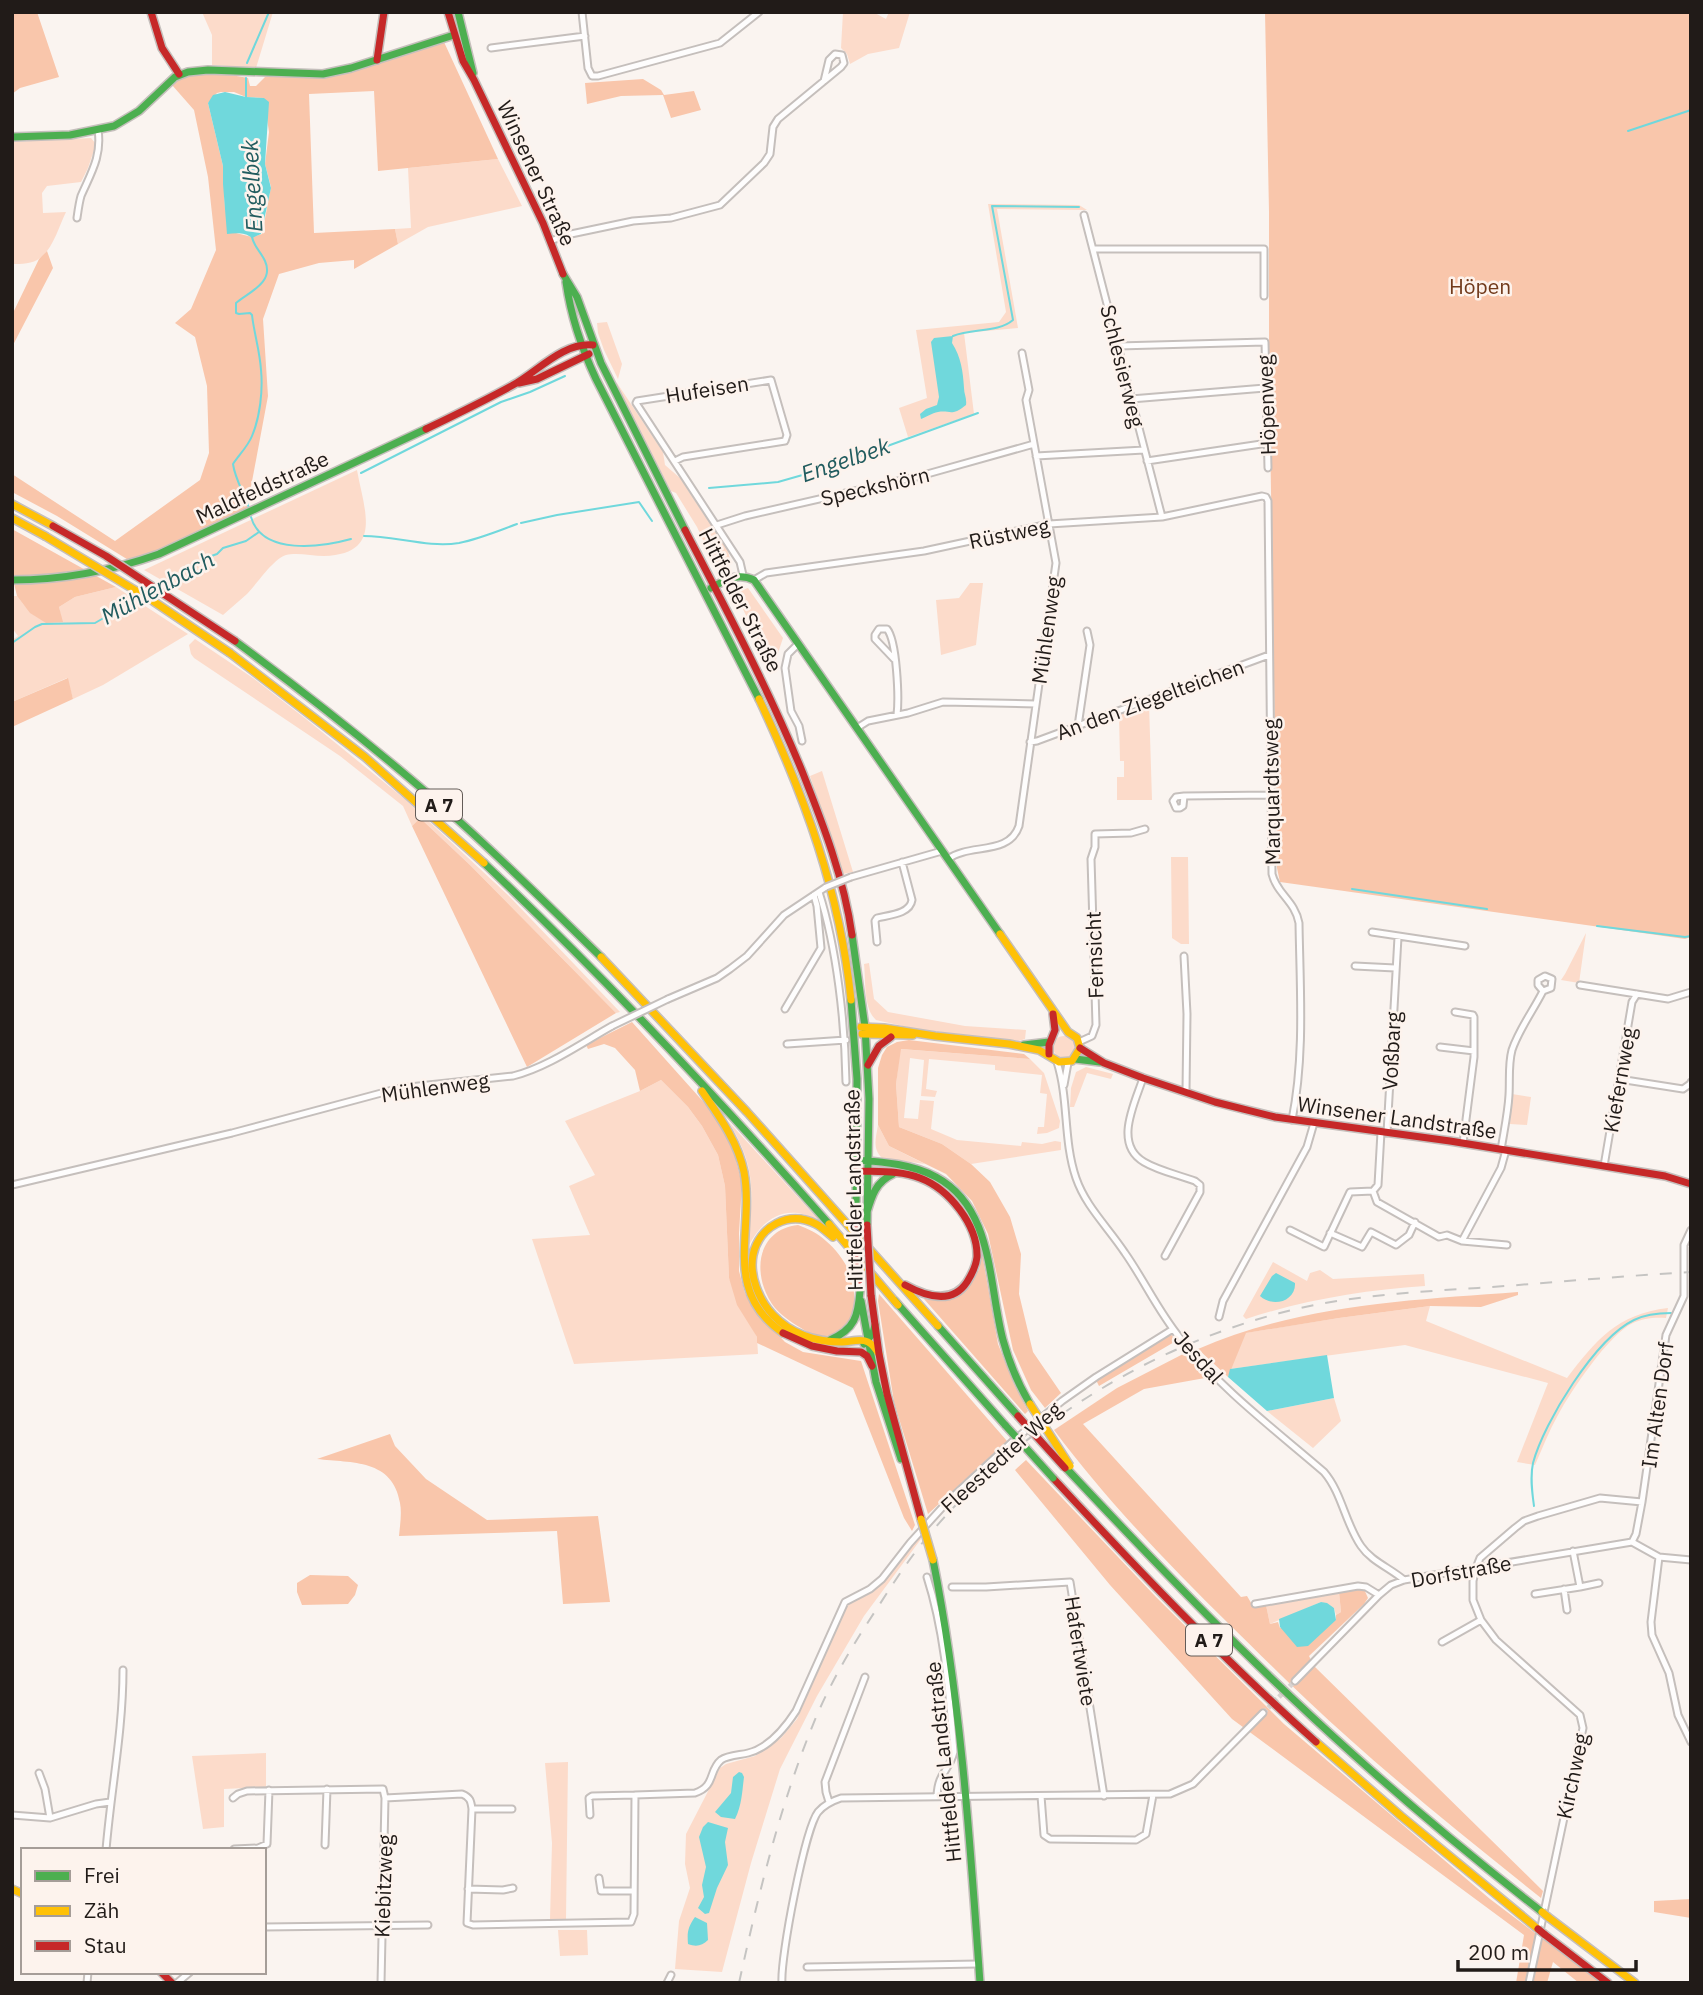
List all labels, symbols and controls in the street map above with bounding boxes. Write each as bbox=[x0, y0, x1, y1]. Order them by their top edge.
street label: Winsener Straße bbox=[491, 96, 583, 250]
water label: Engelbek bbox=[234, 138, 268, 233]
park label: Höpen bbox=[1449, 272, 1511, 300]
street label: Schlesierweg bbox=[1094, 302, 1152, 430]
street label: Höpenweg bbox=[1250, 354, 1282, 456]
street label: Hufeisen bbox=[663, 369, 751, 409]
water label: Engelbek bbox=[796, 429, 895, 488]
street label: Maldfeldstraße bbox=[191, 444, 333, 530]
street label: Speckshörn bbox=[818, 460, 932, 512]
street label: Rüstweg bbox=[966, 511, 1052, 555]
street label: Hittfelder Straße bbox=[693, 523, 789, 677]
water label: Mühlenbach bbox=[95, 543, 219, 631]
street label: Mühlenweg bbox=[1025, 574, 1067, 686]
street label: An den Ziegelteichen bbox=[1052, 652, 1248, 746]
street label: Marquardtsweg bbox=[1256, 718, 1286, 866]
road number: A 7 bbox=[416, 790, 462, 820]
street label: Fernsicht bbox=[1078, 911, 1110, 999]
street label: Voßbarg bbox=[1375, 1011, 1407, 1091]
street label: Kiefernweg bbox=[1596, 1025, 1642, 1135]
street label: Mühlenweg bbox=[379, 1066, 491, 1108]
street label: Hittfelder Landstraße bbox=[837, 1089, 869, 1291]
street label: Winsener Landstraße bbox=[1296, 1089, 1498, 1145]
street label: Jesdal bbox=[1168, 1325, 1230, 1389]
street label: Im Alten Dorf bbox=[1634, 1340, 1680, 1470]
street label: Fleestedter Weg bbox=[934, 1395, 1068, 1519]
street label: Dorfstraße bbox=[1408, 1548, 1514, 1594]
street label: Hafertwiete bbox=[1058, 1594, 1104, 1708]
road number: A 7 bbox=[1186, 1624, 1232, 1656]
street label: Hittfelder Landstraße bbox=[919, 1660, 967, 1864]
street label: Kirchweg bbox=[1549, 1730, 1595, 1822]
street label: Kiebitzweg bbox=[367, 1834, 399, 1938]
legend bbox=[21, 1848, 266, 1974]
text: Frei bbox=[84, 1861, 120, 1889]
text: Zäh bbox=[84, 1896, 119, 1924]
scale bar bbox=[1458, 1928, 1636, 1972]
text: Stau bbox=[84, 1931, 127, 1959]
text: 200 m bbox=[1468, 1938, 1529, 1966]

